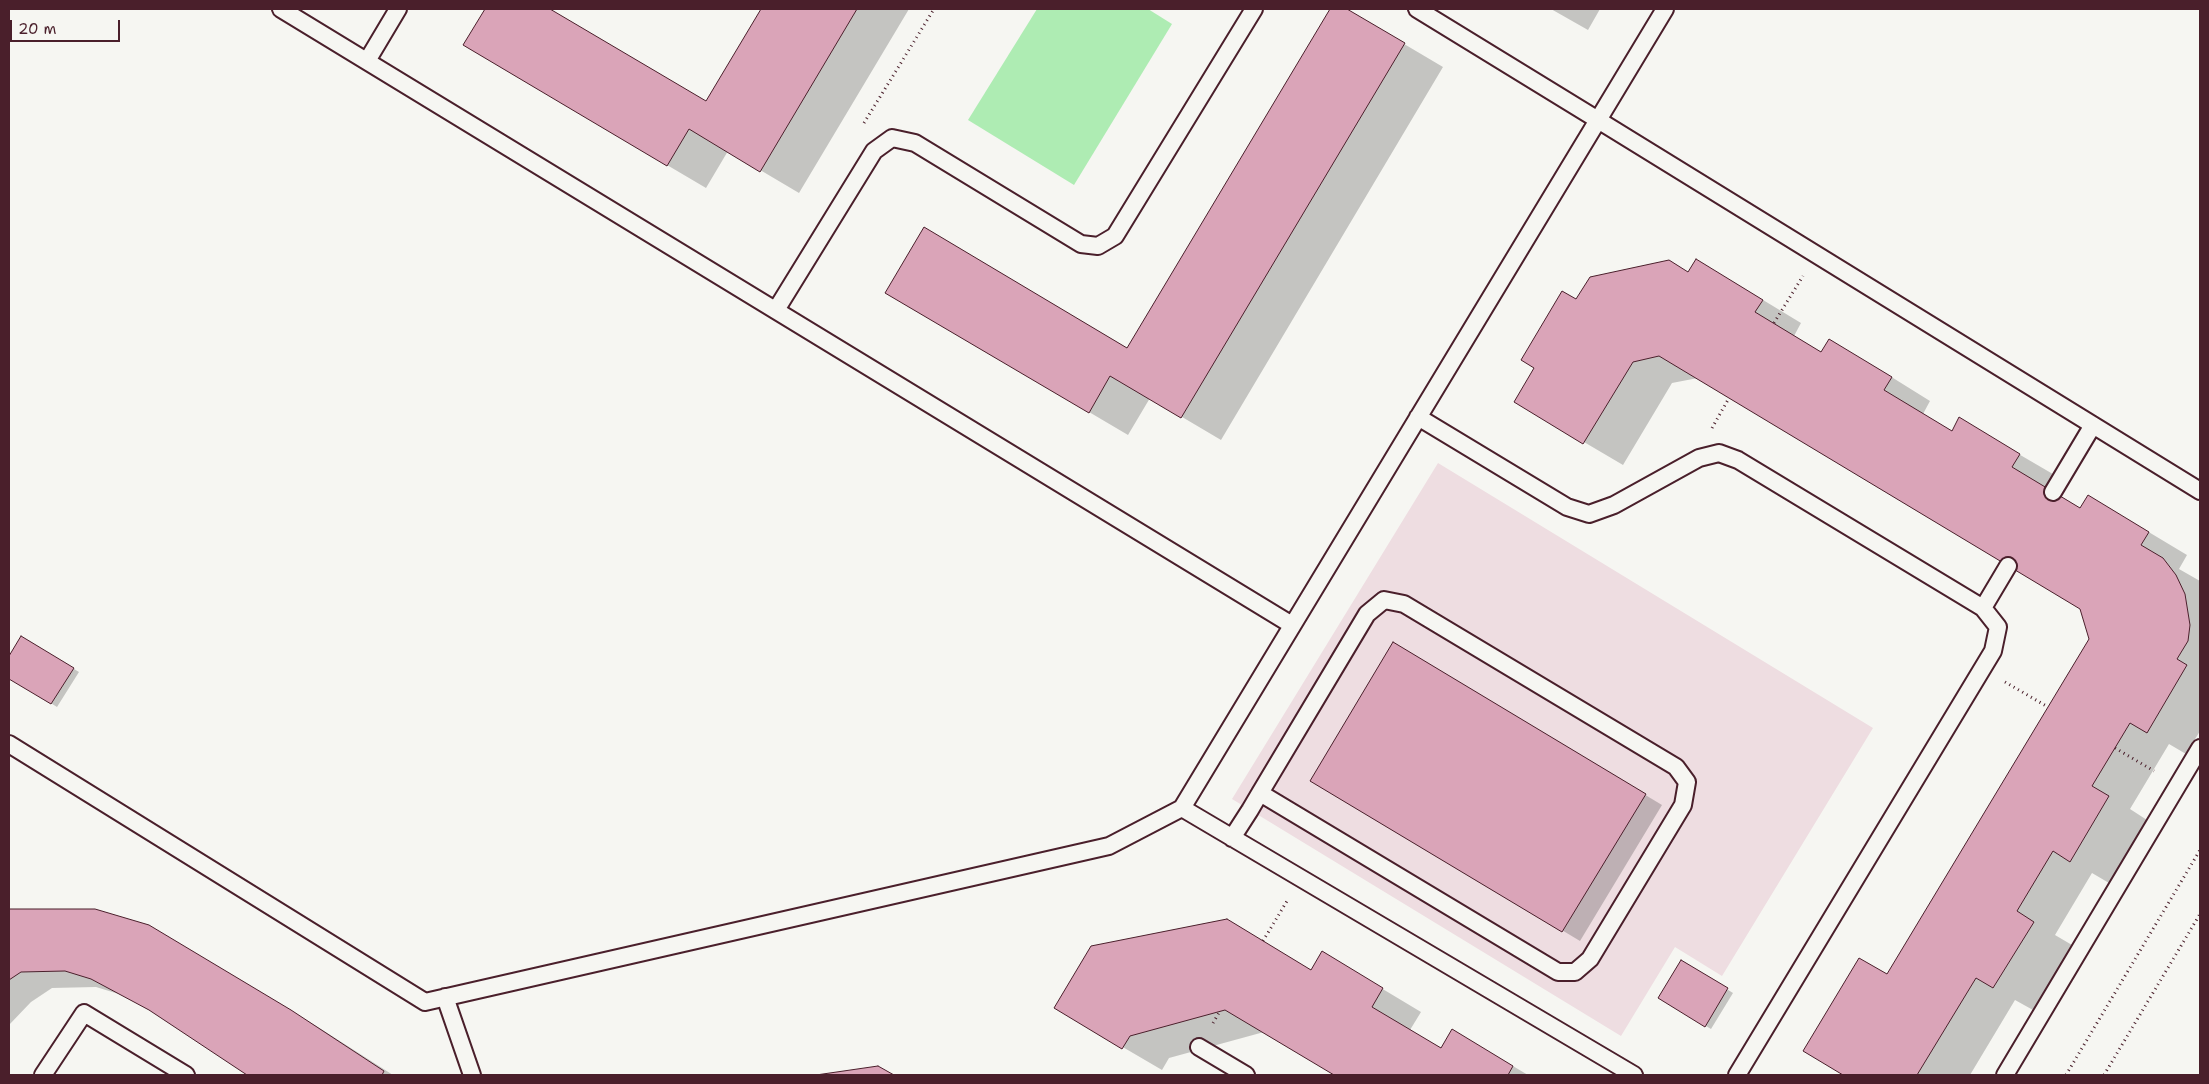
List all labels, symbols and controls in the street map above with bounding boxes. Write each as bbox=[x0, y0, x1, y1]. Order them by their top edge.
scale bar bbox=[12, 10, 122, 42]
text: 20 m bbox=[18, 19, 57, 39]

